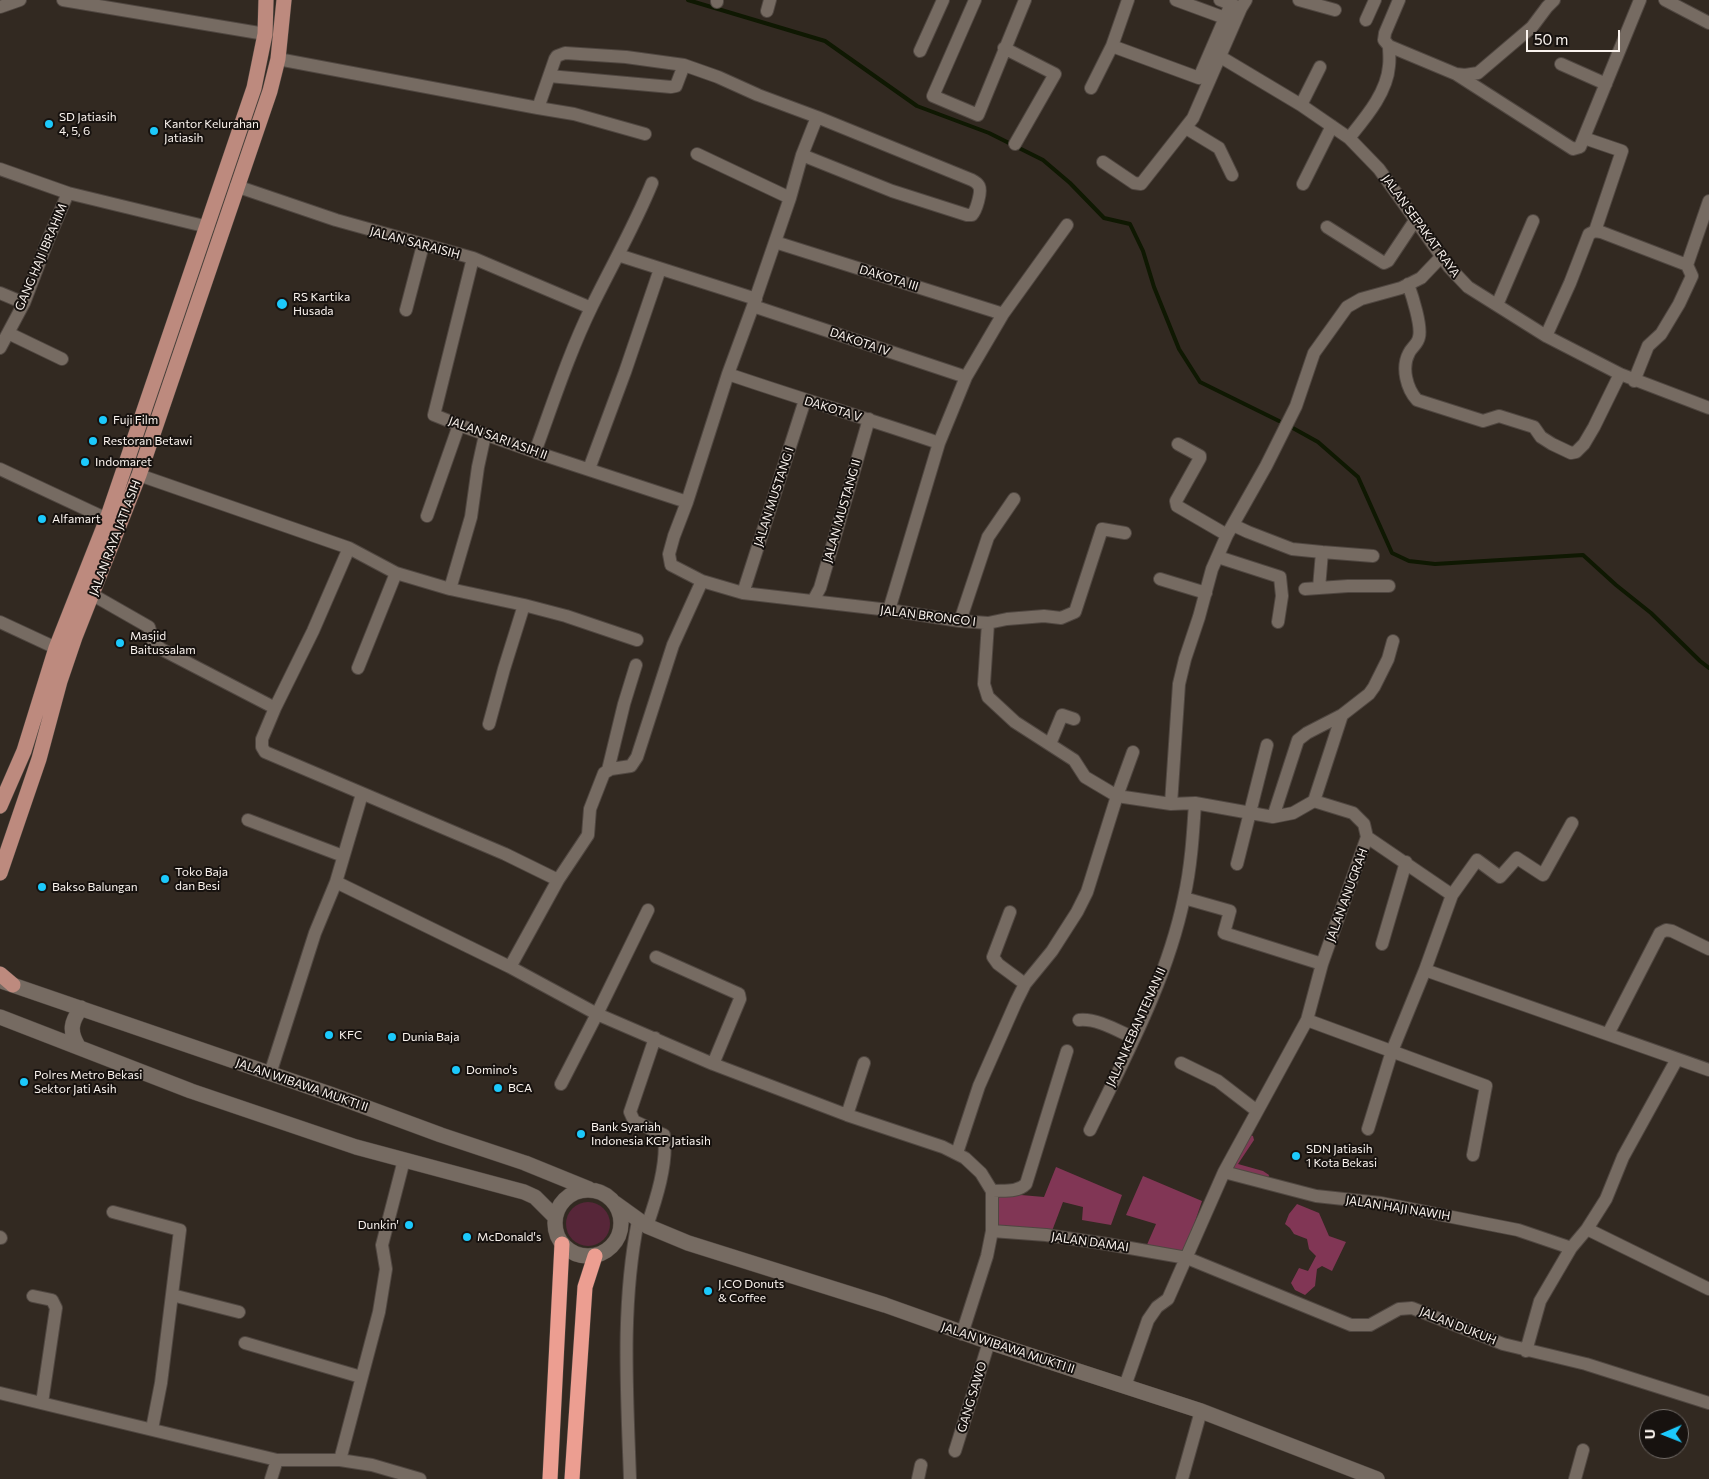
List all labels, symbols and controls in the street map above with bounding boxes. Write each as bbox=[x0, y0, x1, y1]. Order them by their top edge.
scale bar bbox=[1529, 20, 1623, 52]
text: 50 m bbox=[1534, 30, 1568, 48]
place label: SD Jatiasih 4, 5, 6 bbox=[59, 110, 117, 138]
place label: Kantor Kelurahan Jatiasih bbox=[164, 117, 259, 145]
marker: SD Jatiasih 4, 5, 6 bbox=[43, 118, 55, 130]
marker: Kantor Kelurahan Jatiasih bbox=[148, 125, 160, 137]
street label: JALAN SEPAKAT RAYA bbox=[1379, 172, 1463, 280]
street label: GANG HAJI IBRAHIM bbox=[12, 201, 70, 313]
street label: JALAN SARAISIH bbox=[368, 224, 462, 262]
street label: DAKOTA III bbox=[858, 262, 920, 294]
place label: RS Kartika Husada bbox=[293, 290, 350, 318]
marker: RS Kartika Husada bbox=[275, 297, 289, 311]
street label: DAKOTA IV bbox=[828, 325, 892, 359]
street label: DAKOTA V bbox=[803, 393, 863, 425]
place label: Fuji Film bbox=[113, 413, 158, 427]
street label: JALAN SARI ASIH II bbox=[447, 413, 549, 463]
marker: Fuji Film bbox=[97, 414, 109, 426]
place label: Restoran Betawi bbox=[103, 434, 192, 448]
marker: Restoran Betawi bbox=[87, 435, 99, 447]
street label: JALAN MUSTANG I bbox=[751, 445, 797, 549]
place label: Indomaret bbox=[95, 455, 152, 469]
marker: Indomaret bbox=[79, 456, 91, 468]
street label: JALAN MUSTANG II bbox=[820, 458, 864, 564]
street label: JALAN RAYA JATI ASIH bbox=[86, 478, 144, 598]
place label: Alfamart bbox=[52, 512, 101, 526]
marker: Alfamart bbox=[36, 513, 48, 525]
street label: JALAN BRONCO I bbox=[879, 603, 977, 629]
place label: Masjid Baitussalam bbox=[130, 629, 196, 657]
marker: Masjid Baitussalam bbox=[114, 637, 126, 649]
street label: JALAN ANUGRAH bbox=[1323, 846, 1371, 944]
place label: Toko Baja dan Besi bbox=[175, 865, 228, 893]
marker: Toko Baja dan Besi bbox=[159, 873, 171, 885]
place label: Bakso Balungan bbox=[52, 880, 138, 894]
marker: Bakso Balungan bbox=[36, 881, 48, 893]
street label: JALAN KEBANTENAN II bbox=[1103, 965, 1169, 1089]
place label: KFC bbox=[339, 1028, 362, 1042]
marker: KFC bbox=[323, 1029, 335, 1041]
place label: Dunia Baja bbox=[402, 1030, 459, 1044]
marker: Dunia Baja bbox=[386, 1031, 398, 1043]
street label: JALAN WIBAWA MUKTI II bbox=[234, 1056, 370, 1114]
place label: Domino's bbox=[466, 1063, 517, 1077]
marker: Domino's bbox=[450, 1064, 462, 1076]
place label: Polres Metro Bekasi Sektor Jati Asih bbox=[34, 1068, 142, 1096]
marker: Polres Metro Bekasi Sektor Jati Asih bbox=[18, 1076, 30, 1088]
place label: BCA bbox=[508, 1081, 532, 1095]
marker: BCA bbox=[492, 1082, 504, 1094]
place label: Bank Syariah Indonesia KCP Jatiasih bbox=[591, 1120, 711, 1148]
marker: Bank Syariah Indonesia KCP Jatiasih bbox=[575, 1128, 587, 1140]
place label: SDN Jatiasih 1 Kota Bekasi bbox=[1306, 1142, 1377, 1170]
marker: SDN Jatiasih 1 Kota Bekasi bbox=[1290, 1150, 1302, 1162]
street label: JALAN HAJI NAWIH bbox=[1345, 1193, 1451, 1223]
place label: Dunkin' bbox=[358, 1218, 399, 1232]
marker: Dunkin' bbox=[403, 1219, 415, 1231]
street label: JALAN DAMAI bbox=[1050, 1229, 1130, 1255]
place label: McDonald's bbox=[477, 1230, 541, 1244]
marker: McDonald's bbox=[461, 1231, 473, 1243]
place label: J.CO Donuts & Coffee bbox=[718, 1277, 784, 1305]
marker: J.CO Donuts & Coffee bbox=[702, 1285, 714, 1297]
street label: JALAN DUKUH bbox=[1417, 1304, 1499, 1348]
street label: JALAN WIBAWA MUKTI II bbox=[940, 1320, 1076, 1376]
street label: GANG SAWO bbox=[954, 1360, 990, 1434]
north arrow bbox=[1639, 1409, 1689, 1459]
text: U bbox=[1641, 1429, 1658, 1440]

